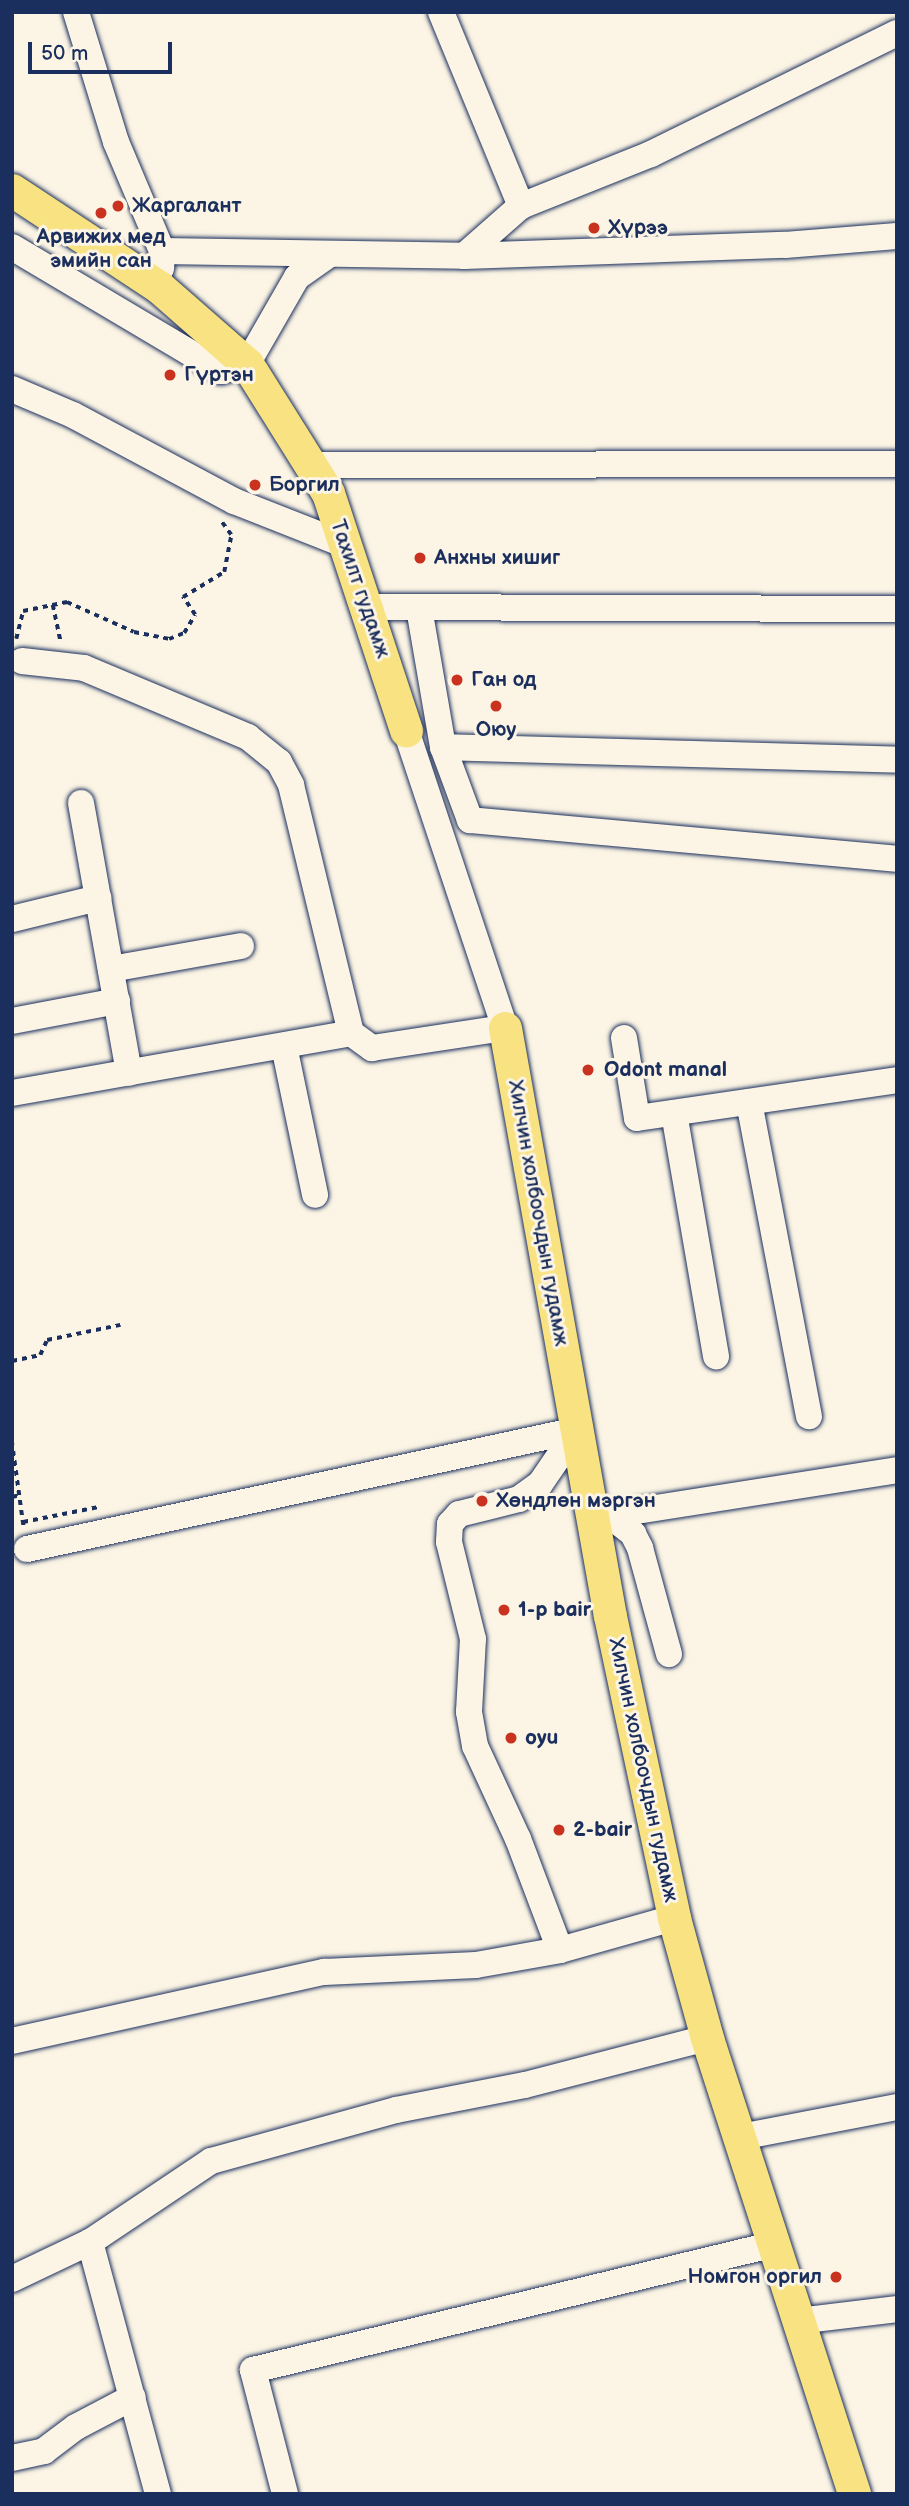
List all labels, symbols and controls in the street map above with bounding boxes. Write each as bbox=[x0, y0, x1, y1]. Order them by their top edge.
scale bar bbox=[32, 28, 175, 72]
text: 50 m bbox=[41, 41, 88, 66]
place label: Жаргалант bbox=[132, 193, 241, 219]
marker: Жаргалант bbox=[110, 198, 126, 214]
marker: Арвижих мед эмийн сан bbox=[93, 205, 109, 221]
place label: Хүрээ bbox=[608, 215, 668, 241]
marker: Хүрээ bbox=[586, 220, 602, 236]
place label: Арвижих мед эмийн сан bbox=[37, 224, 165, 274]
place label: Гүртэн bbox=[184, 362, 254, 388]
marker: Гүртэн bbox=[162, 367, 178, 383]
place label: Боргил bbox=[269, 472, 340, 498]
marker: Боргил bbox=[247, 477, 263, 493]
street label: Тахилт гудамж bbox=[325, 516, 395, 662]
place label: Анхны хишиг bbox=[434, 545, 560, 571]
marker: Анхны хишиг bbox=[412, 550, 428, 566]
place label: Ган од bbox=[471, 667, 536, 693]
marker: Ган од bbox=[449, 672, 465, 688]
marker: Оюу bbox=[488, 698, 504, 714]
place label: Оюу bbox=[476, 717, 516, 743]
place label: Odont manal bbox=[604, 1057, 727, 1083]
marker: Odont manal bbox=[578, 1060, 598, 1080]
street label: Хилчин холбоочдын гудамж bbox=[502, 1078, 574, 1348]
place label: Хөндлөн мэргэн bbox=[496, 1488, 656, 1514]
marker: Хөндлөн мэргэн bbox=[474, 1493, 490, 1509]
place label: 1-p bair bbox=[518, 1597, 591, 1623]
marker: 1-p bair bbox=[496, 1602, 512, 1618]
street label: Хилчин холбоочдын гудамж bbox=[603, 1635, 683, 1905]
place label: oyu bbox=[525, 1725, 558, 1751]
marker: oyu bbox=[503, 1730, 519, 1746]
place label: 2-bair bbox=[573, 1817, 632, 1843]
marker: 2-bair bbox=[551, 1822, 567, 1838]
place label: Номгон оргил bbox=[687, 2264, 822, 2290]
marker: Номгон оргил bbox=[828, 2269, 844, 2285]

